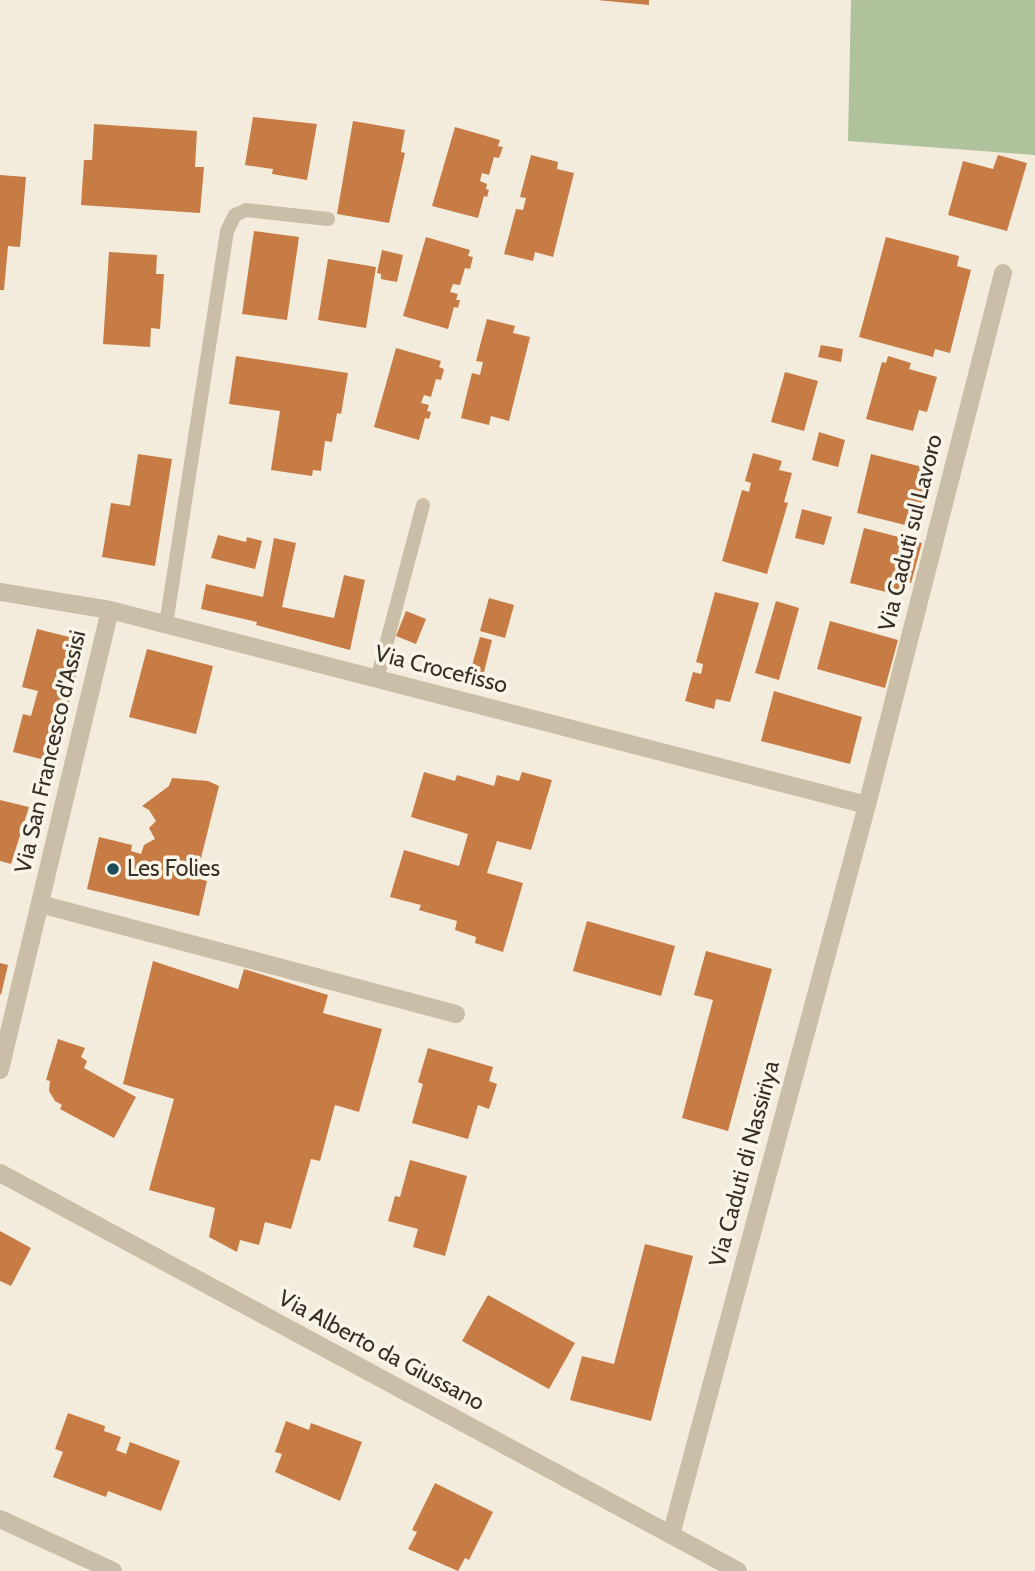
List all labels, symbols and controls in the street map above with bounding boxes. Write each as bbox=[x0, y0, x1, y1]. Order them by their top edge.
street label: Via Caduti sul Lavoro bbox=[873, 432, 949, 634]
street label: Via San Francesco d'Assisi bbox=[10, 628, 92, 876]
street label: Via Crocefisso bbox=[372, 640, 510, 700]
place label: Les Folies bbox=[127, 855, 220, 883]
marker: Les Folies bbox=[105, 861, 121, 877]
street label: Via Caduti di Nassiriya bbox=[704, 1058, 786, 1270]
street label: Via Alberto da Giussano bbox=[273, 1285, 489, 1417]

